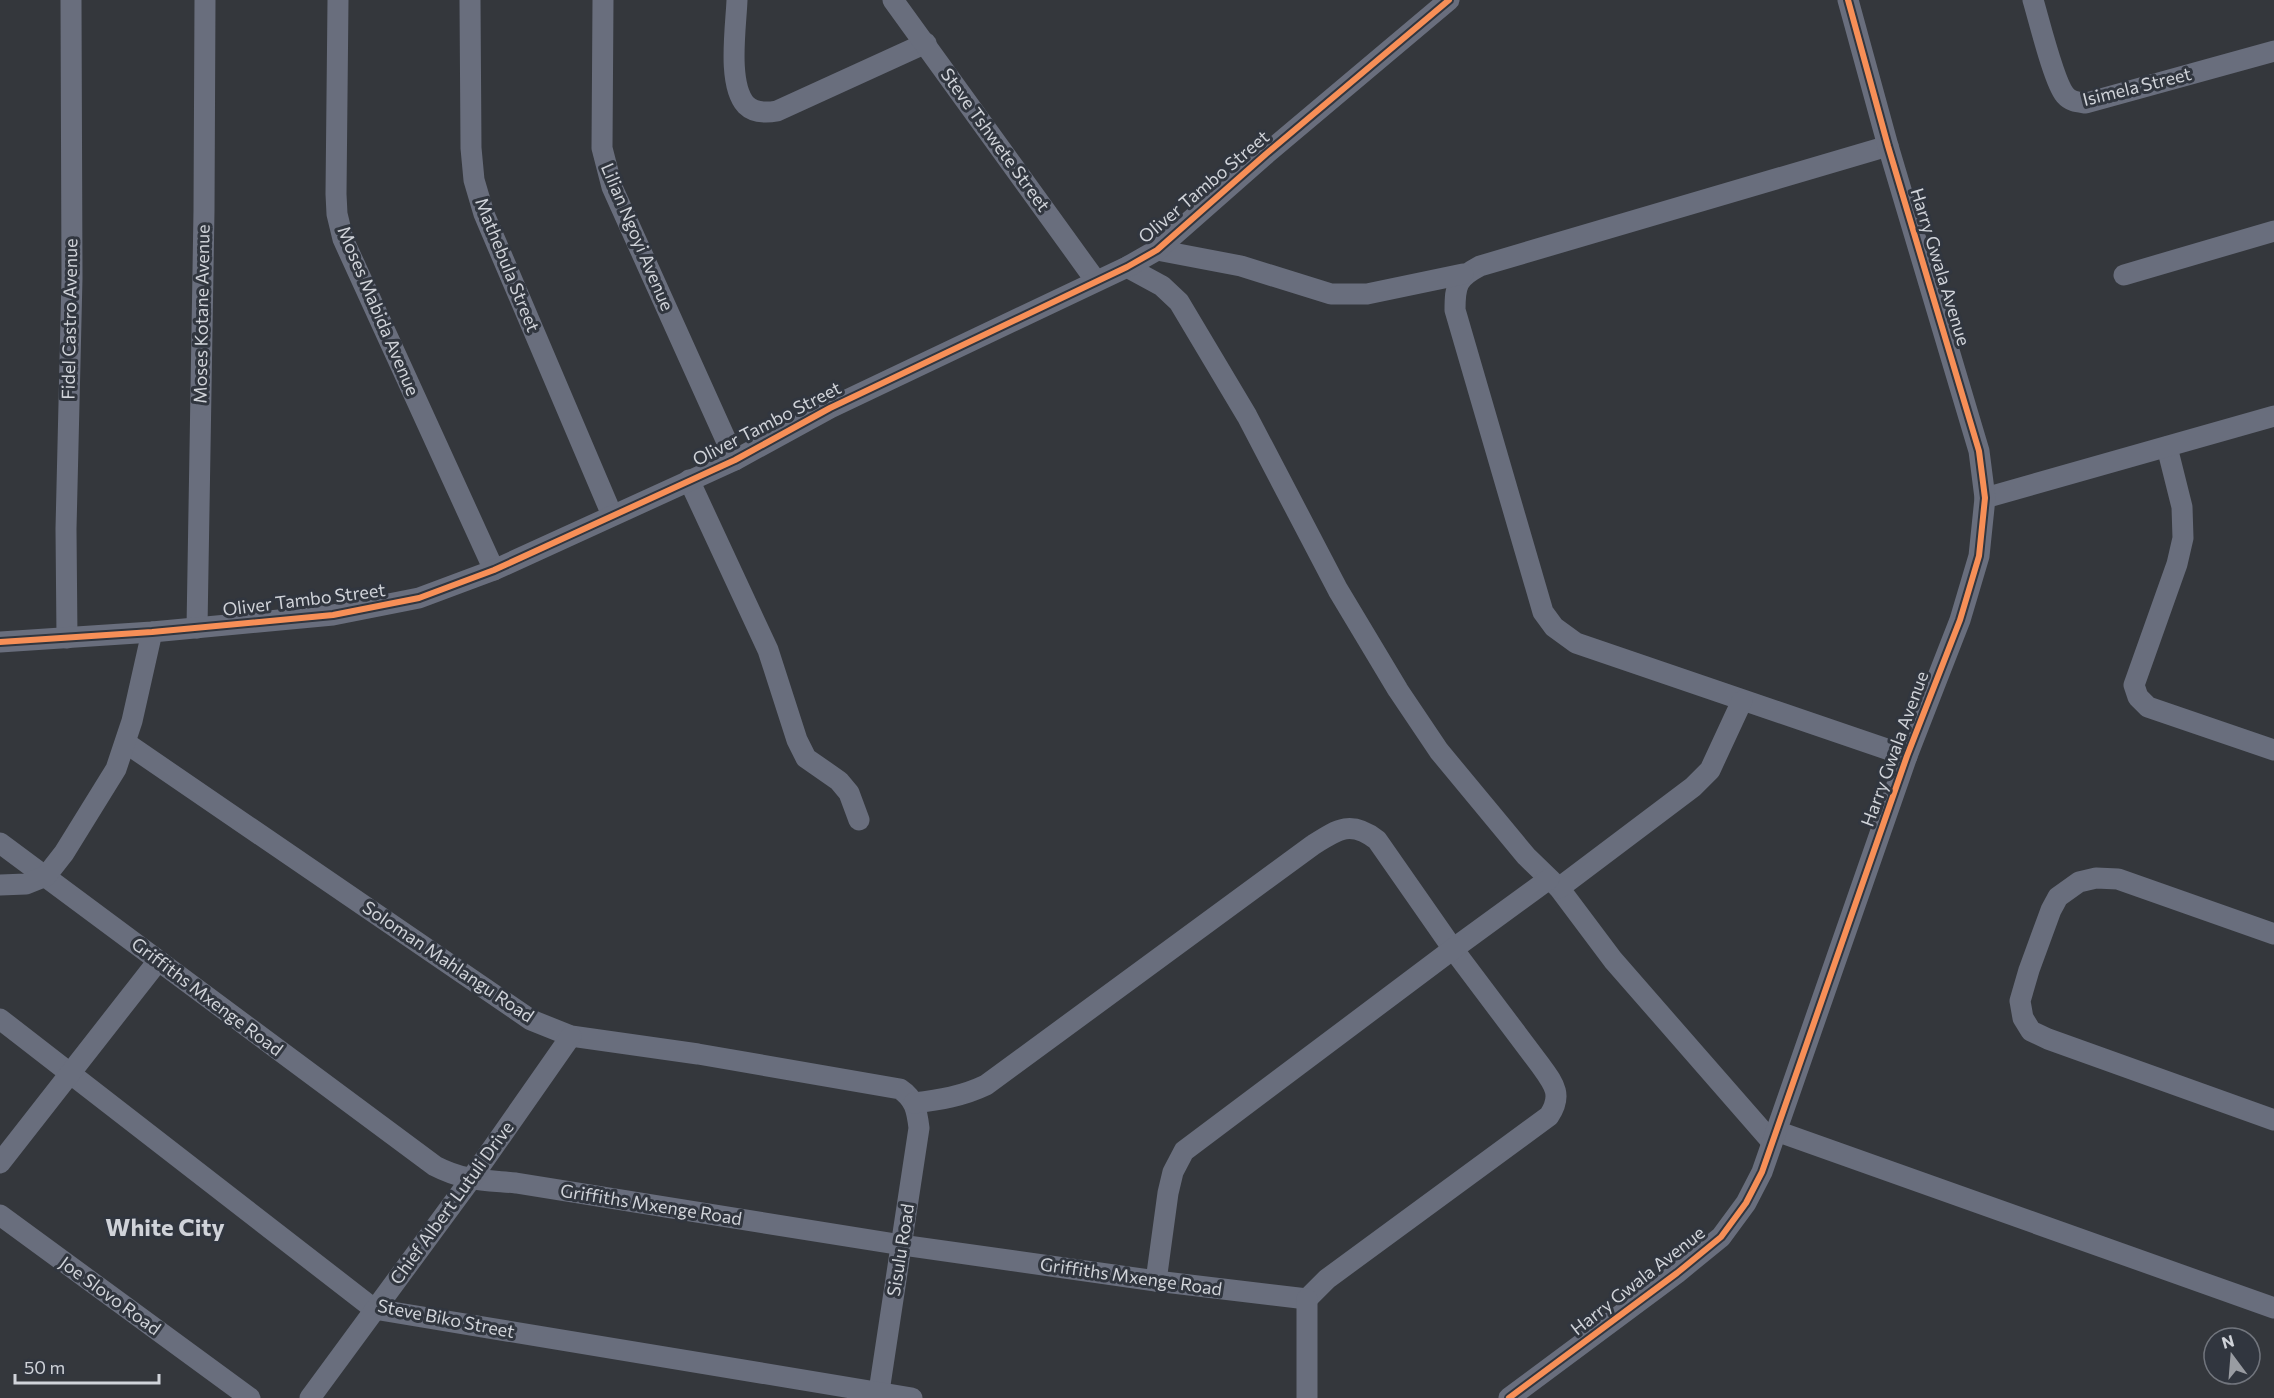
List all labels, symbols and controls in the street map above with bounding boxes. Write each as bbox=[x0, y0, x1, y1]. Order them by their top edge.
street label: Isimela Street bbox=[2080, 62, 2193, 110]
street label: Steve Tshwete Street bbox=[936, 63, 1055, 215]
street label: Oliver Tambo Street bbox=[1134, 125, 1273, 247]
street label: Lilian Ngoyi Avenue bbox=[597, 159, 679, 314]
street label: Harry Gwala Avenue bbox=[1906, 185, 1975, 348]
street label: Mathebula Street bbox=[471, 194, 545, 335]
street label: Moses Mabida Avenue bbox=[333, 223, 425, 399]
street label: Moses Kotane Avenue bbox=[188, 224, 214, 404]
street label: Fidel Castro Avenue bbox=[57, 238, 81, 400]
street label: Oliver Tambo Street bbox=[689, 376, 845, 470]
street label: Oliver Tambo Street bbox=[221, 578, 387, 620]
street label: Harry Gwala Avenue bbox=[1856, 668, 1932, 829]
street label: Soloman Mahlangu Road bbox=[359, 896, 538, 1027]
street label: Griffiths Mxenge Road bbox=[128, 932, 288, 1060]
street label: Chief Albert Lutuli Drive bbox=[385, 1117, 518, 1288]
street label: Griffiths Mxenge Road bbox=[559, 1179, 744, 1229]
street label: Sisulu Road bbox=[882, 1202, 918, 1298]
district label: White City bbox=[105, 1212, 225, 1241]
street label: Harry Gwala Avenue bbox=[1566, 1221, 1709, 1339]
street label: Joe Slovo Road bbox=[56, 1251, 165, 1339]
street label: Griffiths Mxenge Road bbox=[1039, 1252, 1224, 1300]
street label: Steve Biko Street bbox=[376, 1294, 517, 1342]
north arrow bbox=[2202, 1326, 2262, 1386]
text: N bbox=[2219, 1330, 2236, 1352]
scale bar bbox=[15, 1347, 159, 1385]
text: 50 m bbox=[24, 1356, 65, 1378]

